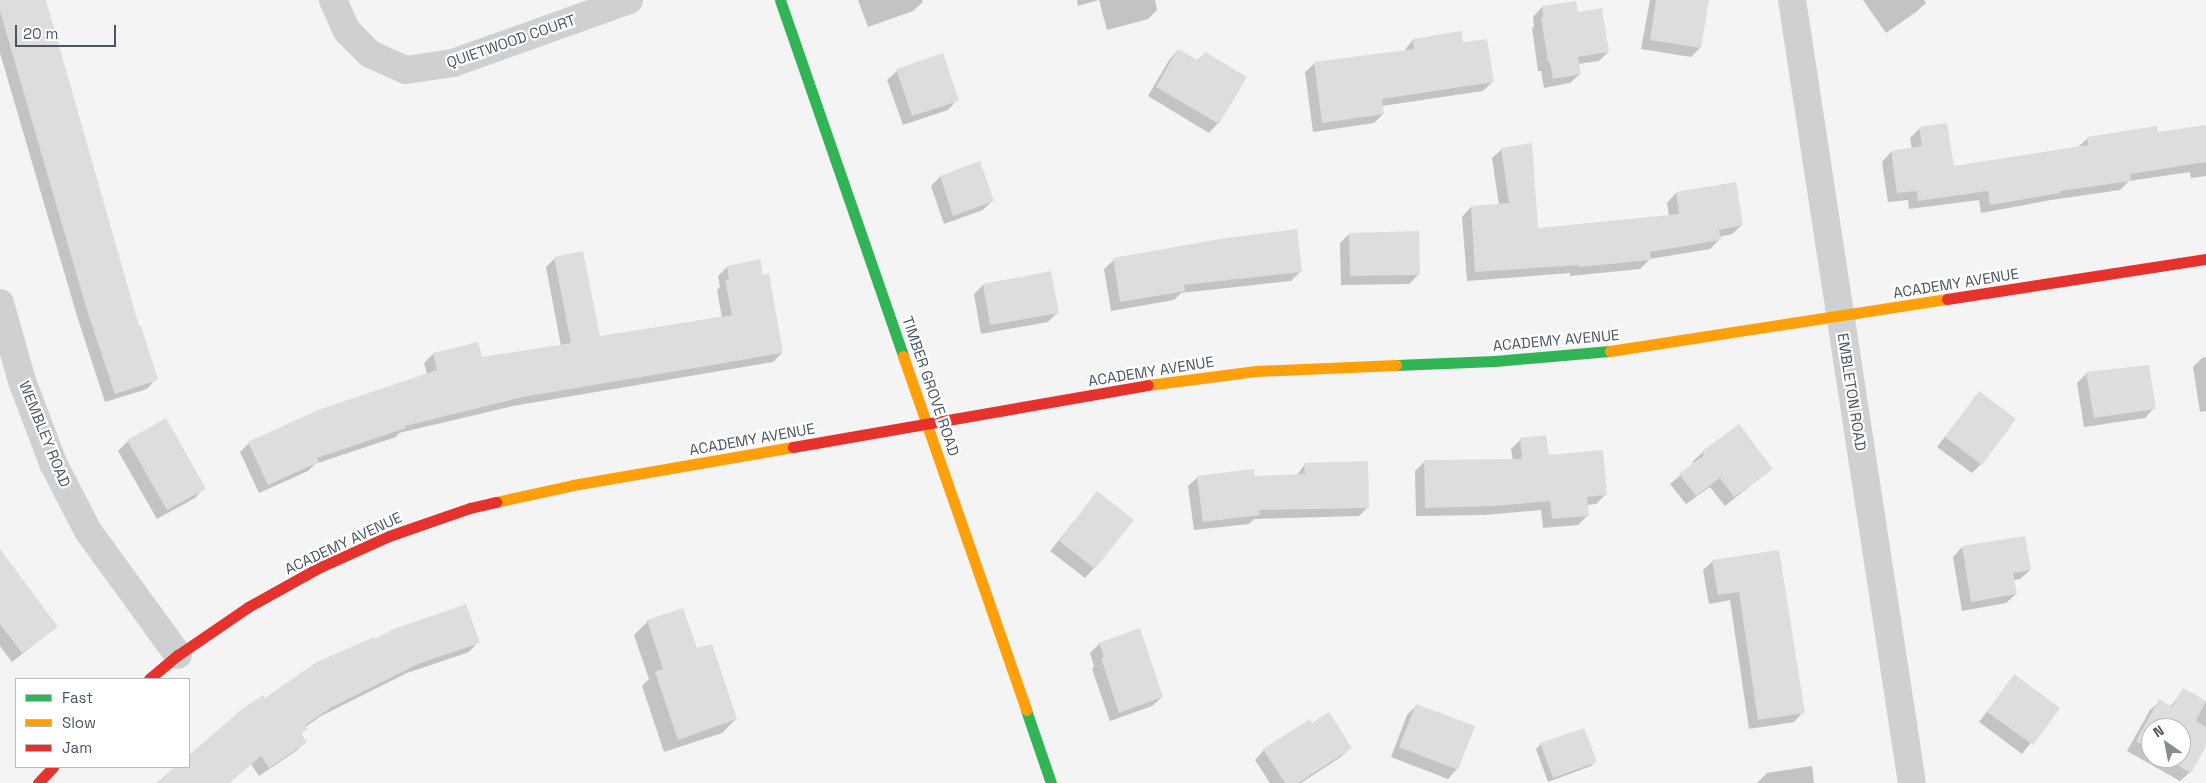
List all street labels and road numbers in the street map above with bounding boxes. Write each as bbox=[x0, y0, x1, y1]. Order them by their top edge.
street label: QUIETWOOD COURT bbox=[444, 10, 578, 72]
street label: ACADEMY AVENUE bbox=[1892, 264, 2020, 302]
street label: TIMBER GROVE ROAD bbox=[899, 314, 963, 458]
street label: ACADEMY AVENUE bbox=[1492, 325, 1620, 355]
street label: EMBLETON ROAD bbox=[1834, 332, 1870, 452]
street label: ACADEMY AVENUE bbox=[1087, 352, 1215, 390]
street label: WEMBLEY ROAD bbox=[16, 378, 74, 490]
street label: ACADEMY AVENUE bbox=[688, 419, 816, 459]
street label: ACADEMY AVENUE bbox=[281, 508, 405, 578]

